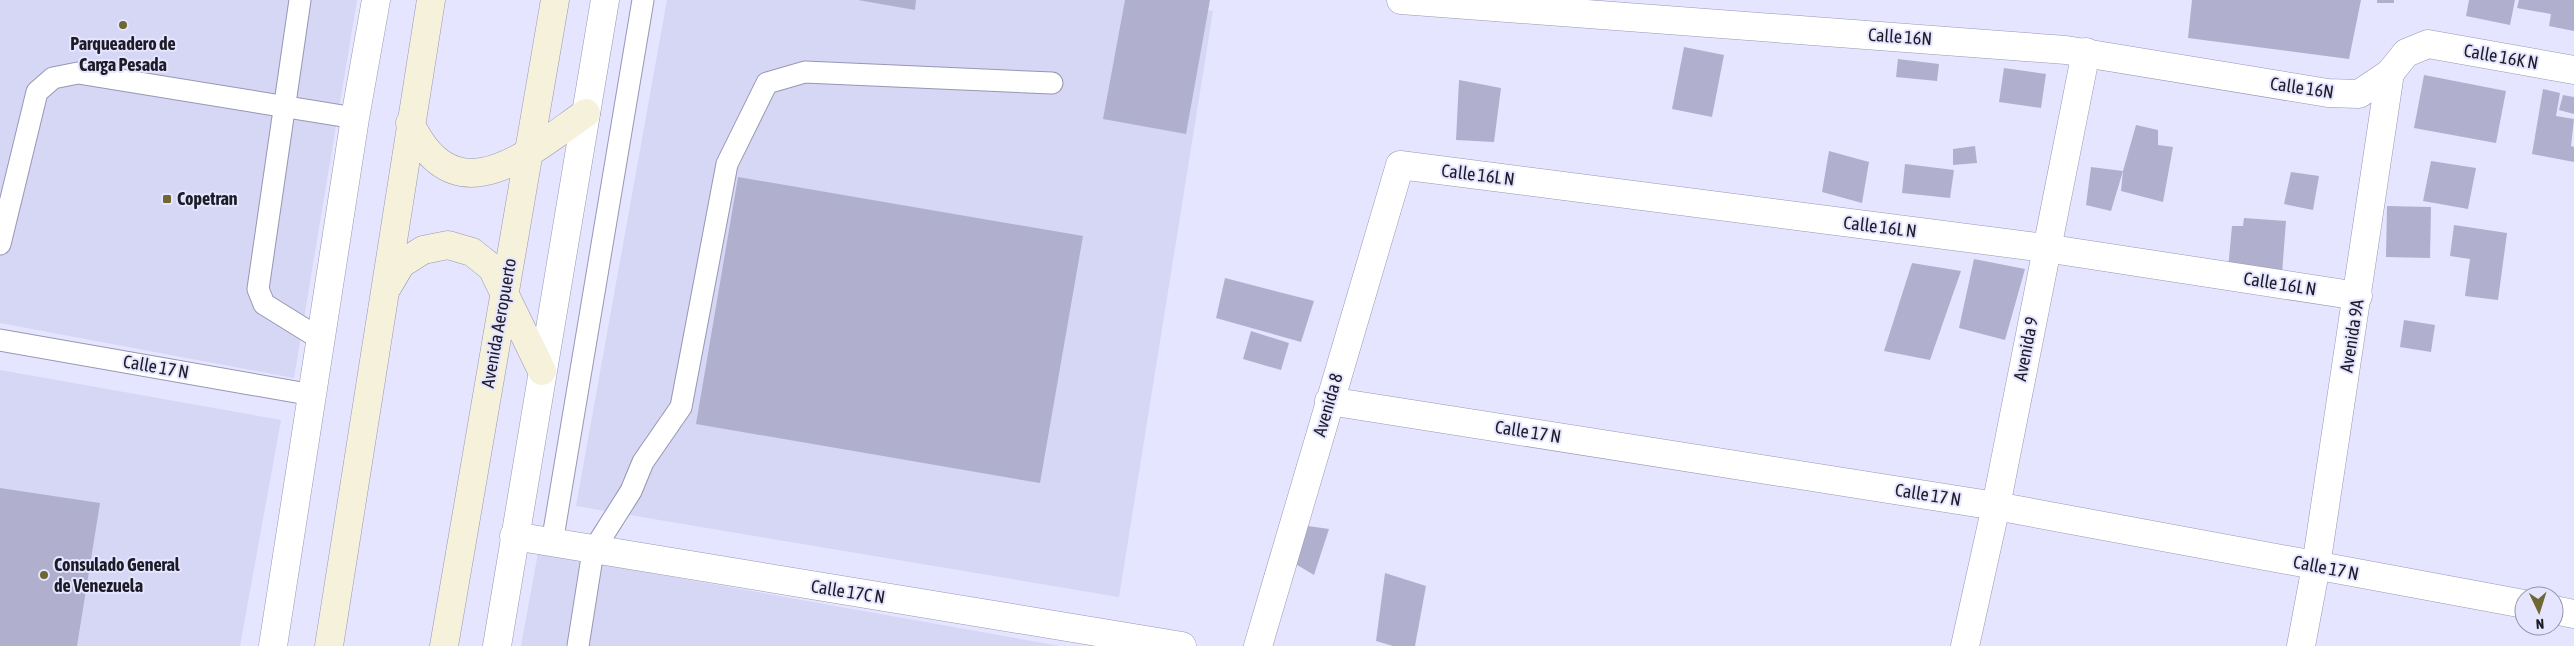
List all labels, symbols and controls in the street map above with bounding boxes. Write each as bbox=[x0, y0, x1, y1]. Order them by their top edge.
marker: Parqueadero de Carga Pesada bbox=[117, 19, 129, 31]
street label: Calle 16N bbox=[1867, 24, 1933, 49]
place label: Parqueadero de Carga Pesada bbox=[70, 33, 176, 75]
street label: Calle 16K N bbox=[2462, 40, 2540, 73]
street label: Calle 16N bbox=[2269, 73, 2335, 102]
street label: Calle 16L N bbox=[1440, 160, 1516, 189]
place label: Copetran bbox=[177, 188, 238, 209]
marker: Copetran bbox=[161, 193, 173, 205]
street label: Calle 16L N bbox=[1842, 212, 1918, 241]
street label: Avenida Aeropuerto bbox=[477, 256, 520, 389]
street label: Calle 16L N bbox=[2242, 267, 2318, 300]
street label: Avenida 9A bbox=[2335, 298, 2368, 374]
street label: Avenida 9 bbox=[2009, 315, 2042, 383]
street label: Calle 17 N bbox=[122, 350, 191, 383]
street label: Avenida 8 bbox=[1308, 371, 1347, 439]
street label: Calle 17 N bbox=[1494, 416, 1563, 447]
street label: Calle 17 N bbox=[1894, 479, 1963, 510]
street label: Calle 17 N bbox=[2291, 551, 2361, 584]
place label: Consulado General de Venezuela bbox=[54, 554, 180, 596]
marker: Consulado General de Venezuela bbox=[38, 569, 50, 581]
street label: Calle 17C N bbox=[810, 575, 887, 608]
north arrow bbox=[2514, 586, 2564, 636]
text: N bbox=[2535, 616, 2545, 632]

